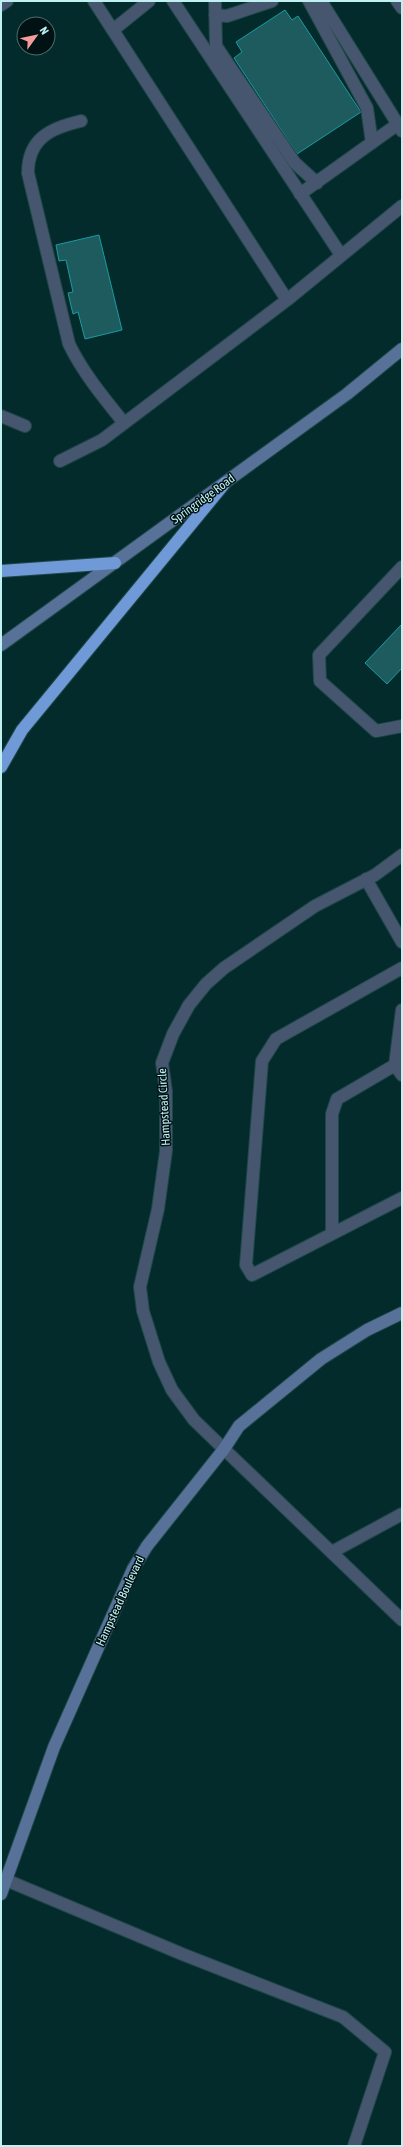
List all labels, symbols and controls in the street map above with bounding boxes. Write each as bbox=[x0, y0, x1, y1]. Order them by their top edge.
north arrow bbox=[16, 16, 56, 56]
text: N bbox=[38, 25, 51, 37]
street label: Springridge Road bbox=[169, 471, 237, 527]
street label: Hampstead Circle bbox=[155, 1068, 173, 1146]
street label: Hampstead Boulevard bbox=[93, 1554, 147, 1648]

